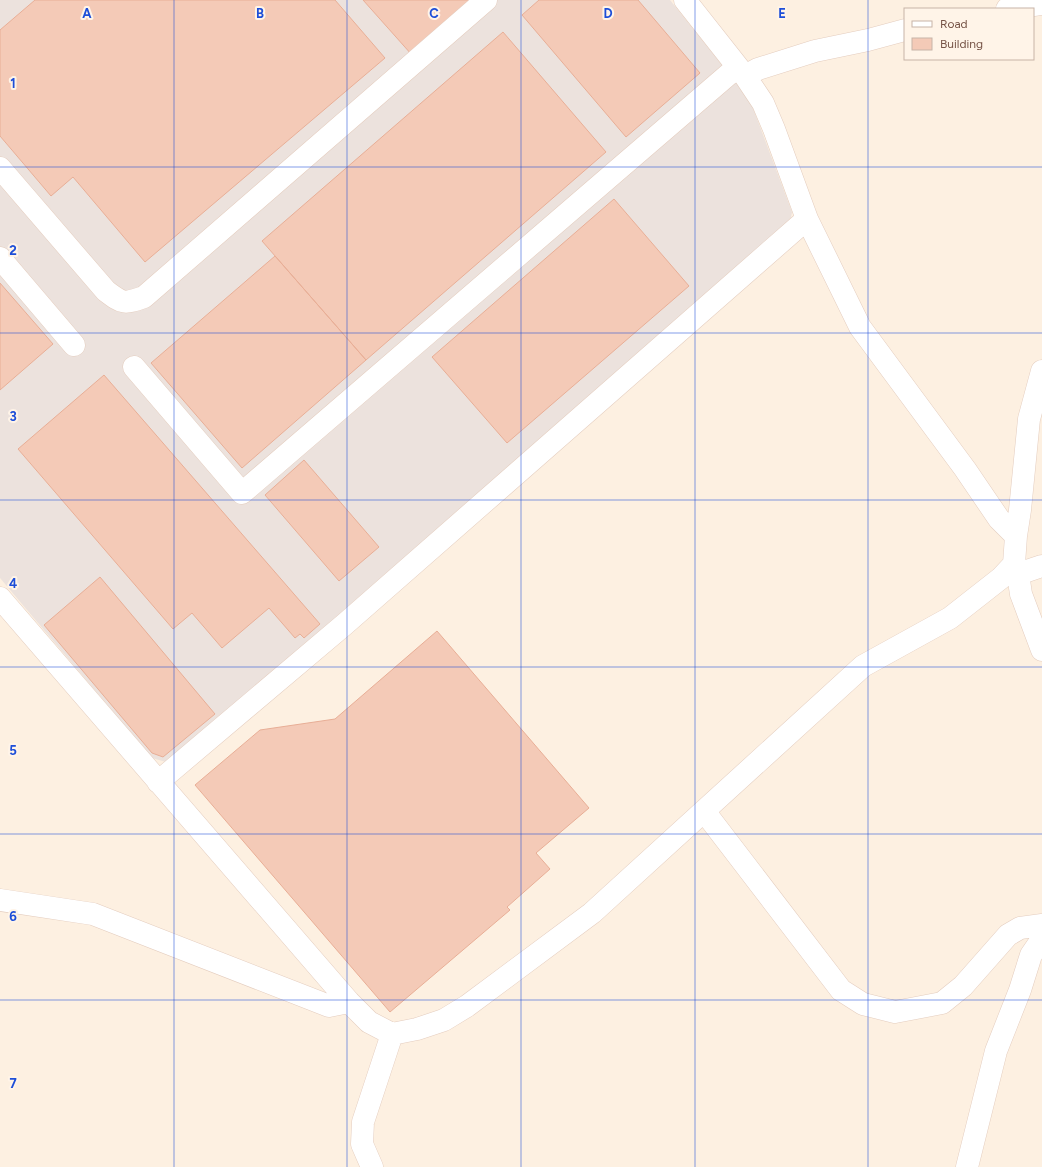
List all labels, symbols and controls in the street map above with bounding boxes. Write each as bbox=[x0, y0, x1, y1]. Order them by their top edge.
text: A bbox=[82, 6, 92, 21]
text: B bbox=[256, 6, 264, 21]
text: C bbox=[429, 6, 439, 21]
text: D bbox=[603, 6, 613, 21]
text: E bbox=[778, 6, 786, 21]
legend bbox=[904, 8, 1034, 60]
text: Road bbox=[940, 17, 968, 31]
text: Building bbox=[940, 37, 983, 51]
text: 1 bbox=[10, 76, 16, 91]
text: 2 bbox=[9, 243, 17, 258]
text: 3 bbox=[9, 409, 17, 424]
text: 4 bbox=[9, 576, 17, 591]
text: 5 bbox=[9, 743, 17, 758]
text: 6 bbox=[9, 909, 17, 924]
text: 7 bbox=[9, 1076, 17, 1091]

